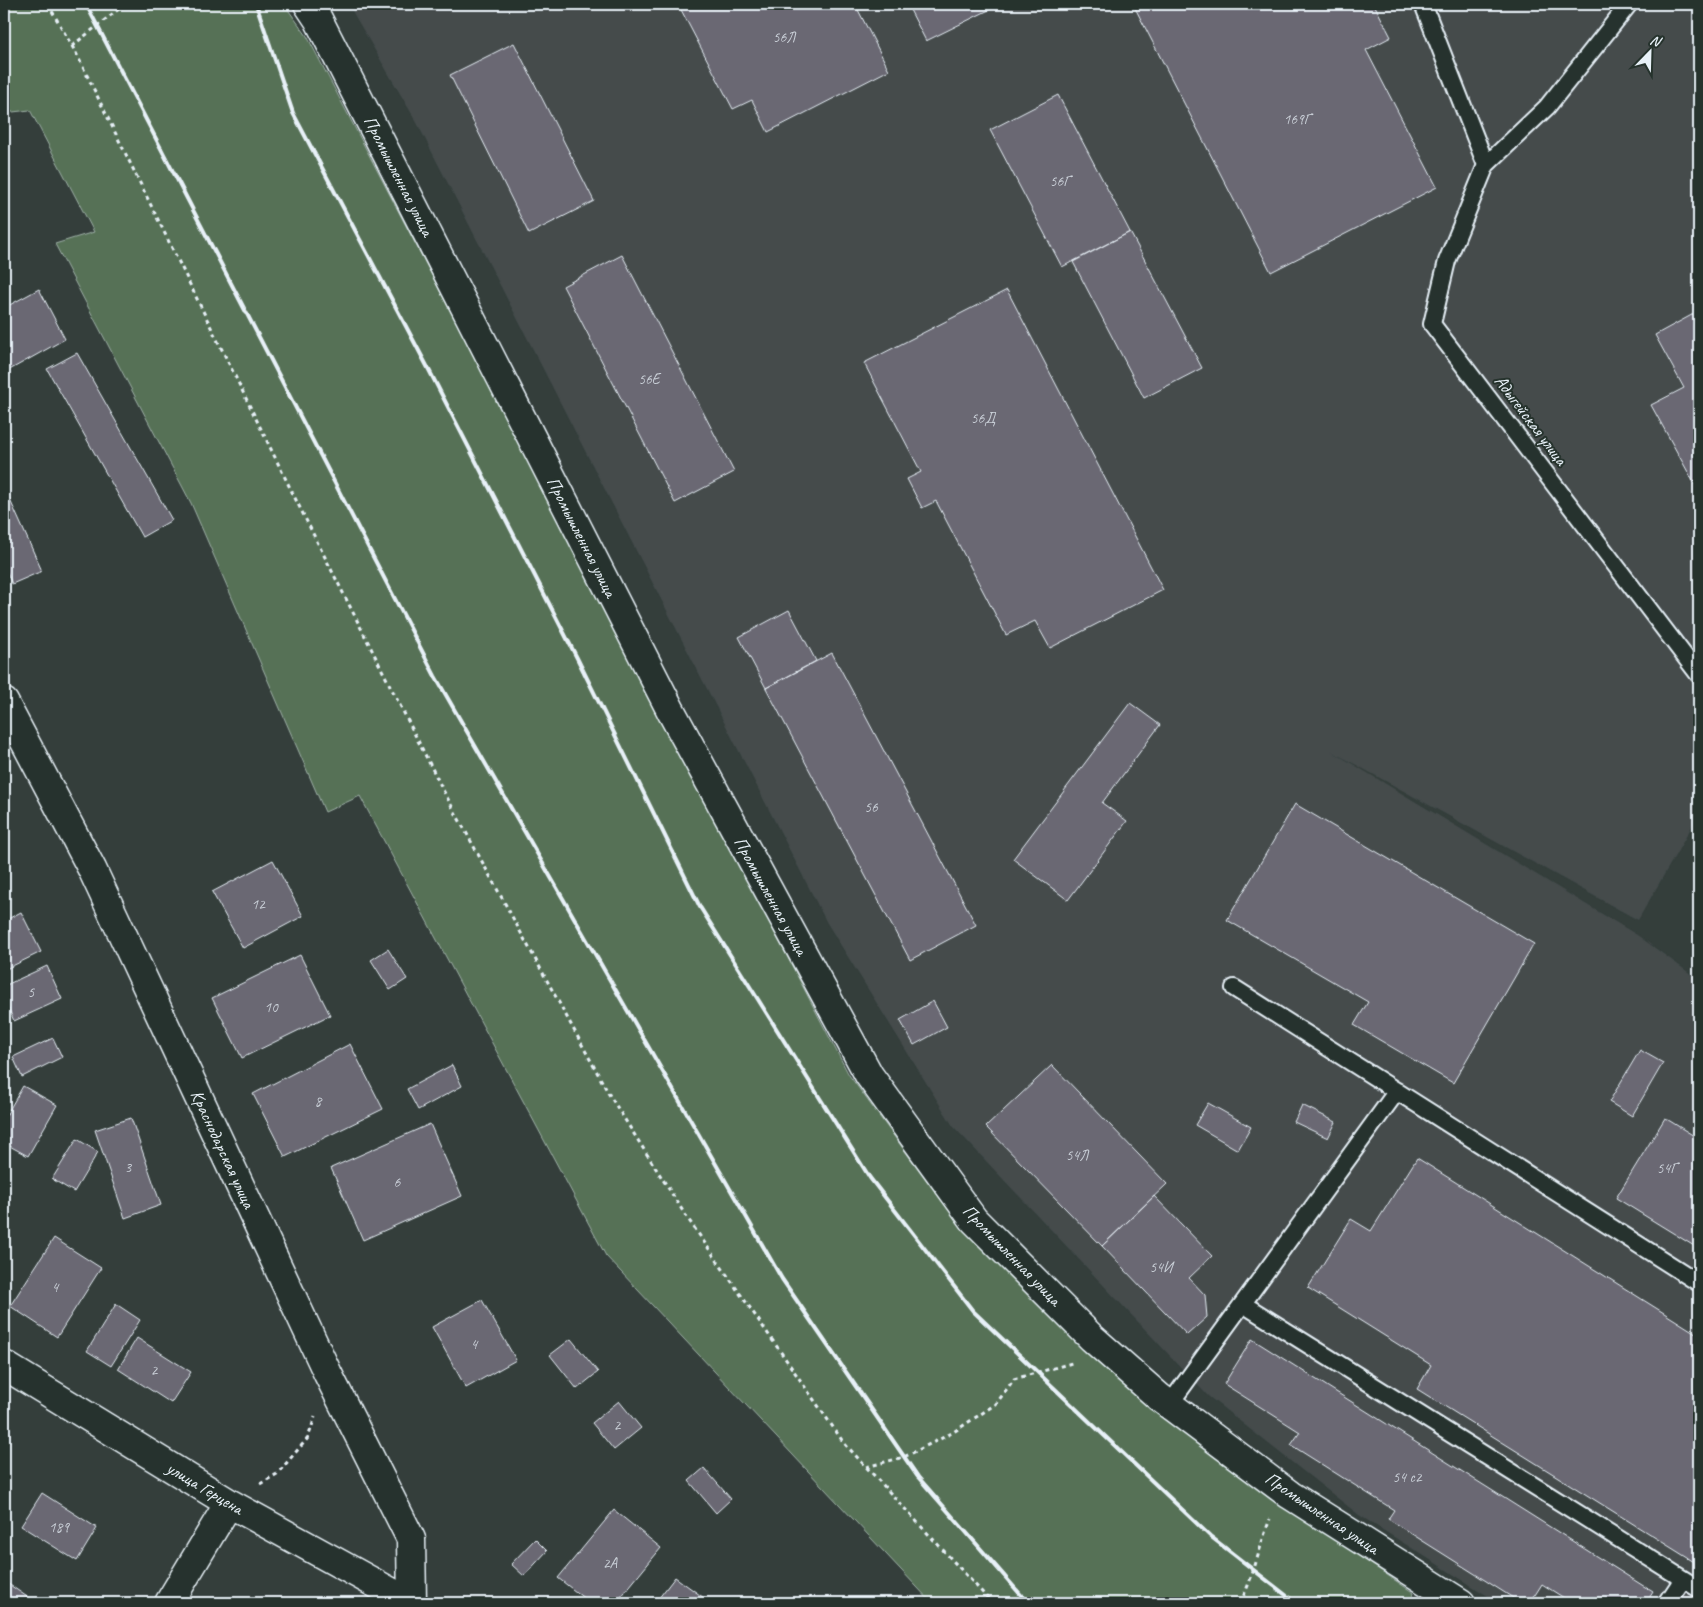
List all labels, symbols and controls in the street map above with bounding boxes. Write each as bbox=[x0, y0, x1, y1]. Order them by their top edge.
house number: 56Л bbox=[773, 28, 797, 47]
north arrow bbox=[1626, 28, 1676, 78]
text: N bbox=[1648, 31, 1664, 51]
house number: 169Г bbox=[1283, 110, 1314, 129]
street label: Промышленная улица bbox=[359, 112, 440, 241]
house number: 56Г bbox=[1050, 172, 1073, 191]
house number: 56Е bbox=[638, 370, 662, 389]
street label: Адыгейская улица bbox=[1490, 371, 1573, 471]
house number: 56Д bbox=[971, 409, 996, 428]
street label: Промышленная улица bbox=[542, 473, 623, 602]
house number: 56 bbox=[864, 798, 879, 817]
street label: Промышленная улица bbox=[729, 833, 813, 961]
house number: 12 bbox=[251, 895, 266, 914]
house number: 5 bbox=[28, 983, 36, 1002]
house number: 10 bbox=[264, 998, 279, 1017]
street label: Краснодарская улица bbox=[186, 1086, 261, 1213]
house number: 8 bbox=[315, 1092, 323, 1111]
house number: 54Л bbox=[1066, 1146, 1090, 1165]
house number: 3 bbox=[125, 1158, 133, 1177]
house number: 54Г bbox=[1657, 1159, 1680, 1178]
house number: 6 bbox=[394, 1173, 402, 1192]
street label: Промышленная улица bbox=[958, 1200, 1067, 1311]
house number: 54И bbox=[1150, 1258, 1175, 1277]
house number: 4 bbox=[52, 1278, 60, 1297]
house number: 4 bbox=[471, 1335, 479, 1354]
house number: 2 bbox=[151, 1361, 159, 1380]
house number: 2 bbox=[614, 1416, 622, 1435]
street label: улица Герцена bbox=[162, 1456, 249, 1520]
street label: Промышленная улица bbox=[1261, 1467, 1384, 1560]
house number: 54 с2 bbox=[1392, 1468, 1423, 1487]
house number: 189 bbox=[49, 1518, 70, 1537]
house number: 2А bbox=[603, 1554, 619, 1573]

